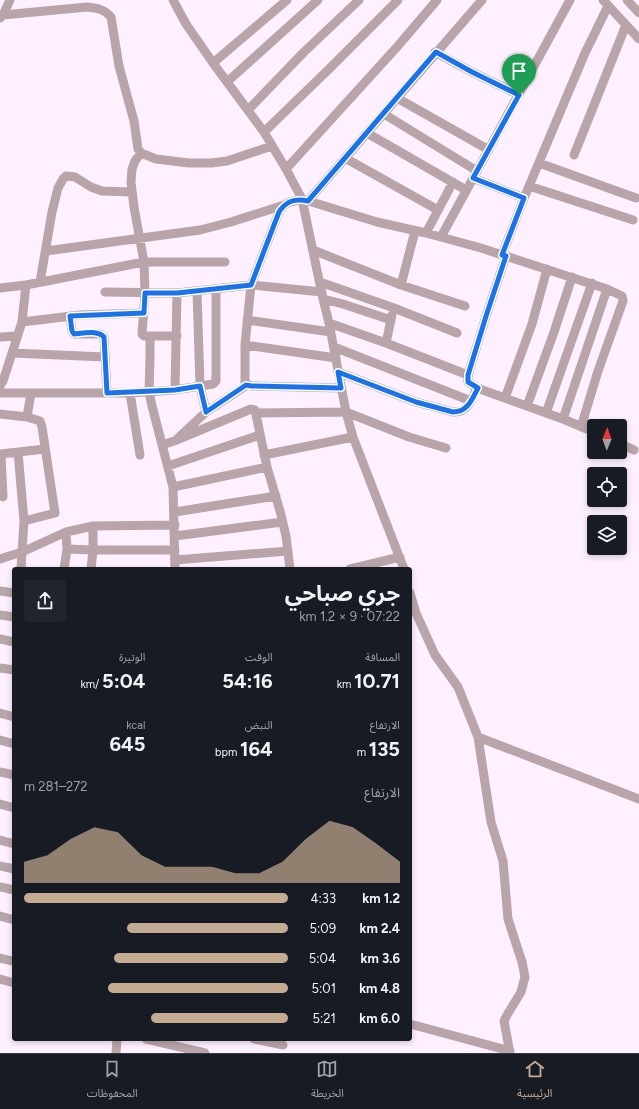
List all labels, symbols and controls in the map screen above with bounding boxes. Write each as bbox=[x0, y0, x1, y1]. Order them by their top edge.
pin bbox=[502, 54, 536, 95]
icon: arrive bbox=[508, 60, 530, 82]
north arrow bbox=[587, 419, 627, 459]
map controls bbox=[587, 419, 627, 555]
button: locate bbox=[587, 467, 627, 507]
button: layers bbox=[587, 515, 627, 555]
button: share bbox=[24, 580, 66, 622]
text: جري صباحي bbox=[285, 580, 400, 607]
text: 07:22 · 9 × 1.2 km bbox=[299, 609, 400, 624]
text: الوتيرة bbox=[119, 651, 145, 664]
text: الوقت bbox=[245, 651, 273, 664]
text: المسافة bbox=[365, 651, 400, 664]
text: 5:04 bbox=[102, 669, 145, 693]
text: 54:16 bbox=[222, 669, 273, 693]
text: 10.71 bbox=[354, 669, 400, 693]
text: /km bbox=[80, 678, 102, 691]
text: km bbox=[337, 678, 354, 691]
text: kcal bbox=[126, 719, 145, 732]
text: النبض bbox=[245, 719, 273, 732]
text: الارتفاع bbox=[370, 719, 400, 732]
text: 645 bbox=[109, 732, 145, 756]
text: 164 bbox=[240, 737, 273, 761]
text: 135 bbox=[369, 737, 400, 761]
text: bpm bbox=[215, 746, 240, 759]
text: m bbox=[357, 746, 369, 759]
text: 272–281 m bbox=[24, 779, 88, 794]
text: الارتفاع bbox=[364, 785, 400, 800]
text: 4:33 bbox=[310, 891, 336, 906]
text: 1.2 km bbox=[362, 891, 400, 906]
text: 5:09 bbox=[310, 921, 336, 936]
text: 2.4 km bbox=[360, 921, 400, 936]
text: 5:04 bbox=[309, 951, 336, 966]
text: 3.6 km bbox=[361, 951, 400, 966]
text: 5:01 bbox=[312, 981, 336, 996]
text: 4.8 km bbox=[359, 981, 400, 996]
text: 5:21 bbox=[313, 1011, 336, 1026]
text: 6.0 km bbox=[359, 1011, 400, 1026]
tab: المحفوظات bbox=[87, 1058, 138, 1105]
tab: الخريطة bbox=[311, 1058, 344, 1105]
tab: الرئيسية bbox=[517, 1058, 552, 1105]

